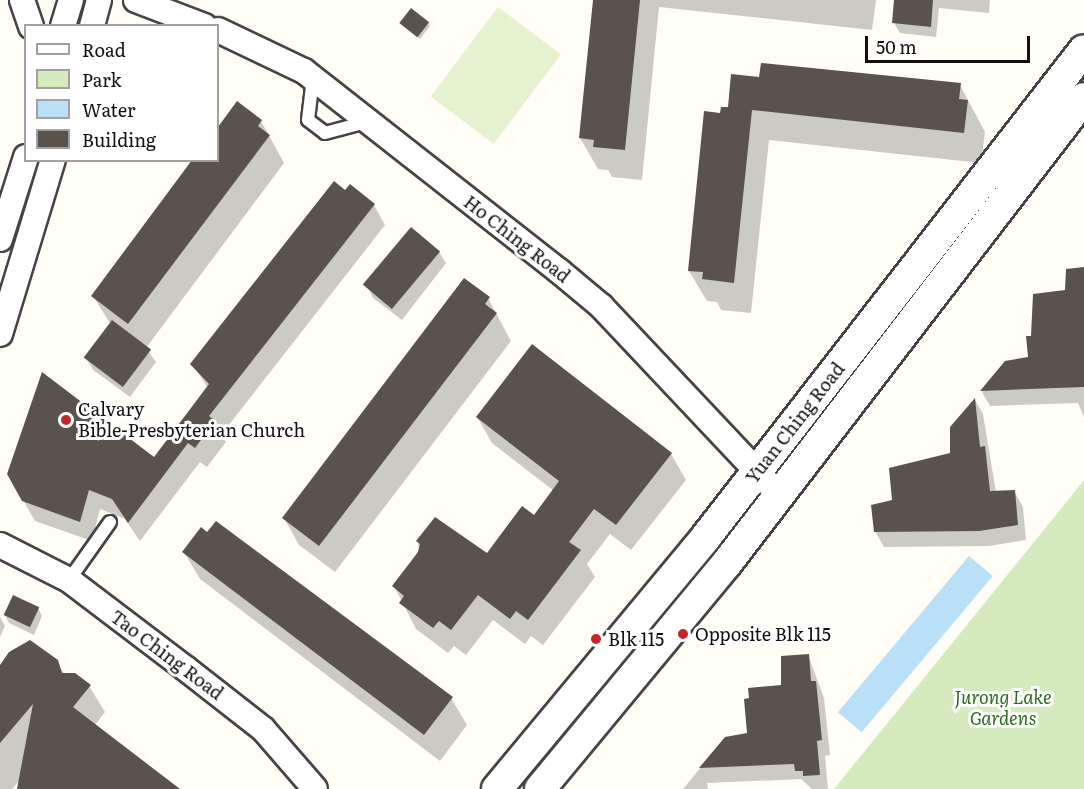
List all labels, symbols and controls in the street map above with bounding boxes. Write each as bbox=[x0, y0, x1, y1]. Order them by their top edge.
legend bbox=[24, 24, 219, 162]
scale bar bbox=[868, 24, 1033, 62]
text: 50 m bbox=[876, 33, 917, 60]
text: Road bbox=[82, 36, 126, 63]
text: Park bbox=[82, 66, 121, 93]
text: Water bbox=[82, 96, 135, 123]
text: Building bbox=[82, 126, 156, 153]
street label: Ho Ching Road bbox=[460, 191, 574, 287]
street label: Yuan Ching Road bbox=[741, 358, 849, 488]
place label: Calvary Bible-Presbyterian Church bbox=[78, 399, 305, 442]
marker: Calvary Bible-Presbyterian Church bbox=[59, 413, 73, 427]
street label: Tao Ching Road bbox=[106, 606, 228, 704]
place label: Opposite Blk 115 bbox=[695, 623, 831, 645]
marker: Opposite Blk 115 bbox=[676, 627, 690, 641]
place label: Blk 115 bbox=[608, 628, 664, 650]
marker: Blk 115 bbox=[589, 632, 603, 646]
park label: Jurong Lake Gardens bbox=[955, 687, 1051, 730]

